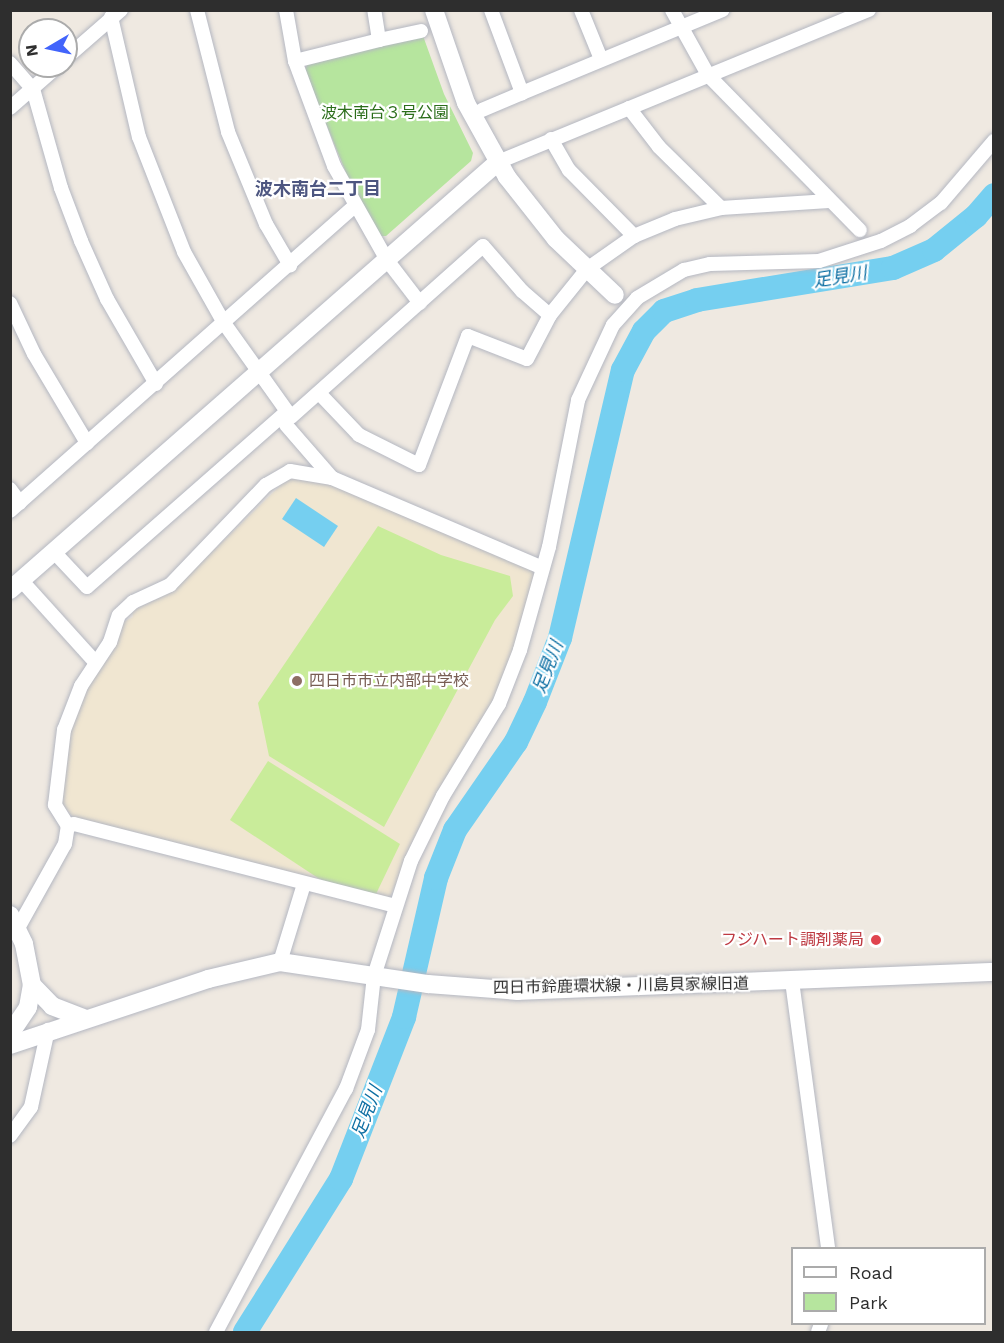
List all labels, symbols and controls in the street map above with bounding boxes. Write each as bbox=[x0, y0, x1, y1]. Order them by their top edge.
north arrow bbox=[18, 18, 78, 78]
text: N bbox=[21, 43, 42, 58]
park label: 波木南台３号公園 bbox=[321, 103, 449, 123]
district label: 波木南台二丁目 bbox=[255, 178, 381, 200]
water label: 足見川 bbox=[812, 262, 868, 292]
water label: 足見川 bbox=[528, 638, 568, 696]
place label: 四日市市立内部中学校 bbox=[309, 671, 469, 691]
marker: 四日市市立内部中学校 bbox=[290, 674, 304, 688]
place label: フジハート調剤薬局 bbox=[720, 930, 864, 950]
marker: フジハート調剤薬局 bbox=[869, 933, 883, 947]
street label: 四日市鈴鹿環状線・川島貝家線旧道 bbox=[493, 974, 749, 998]
water label: 足見川 bbox=[347, 1083, 387, 1141]
legend bbox=[791, 1247, 986, 1325]
text: Road bbox=[849, 1262, 893, 1283]
text: Park bbox=[849, 1292, 888, 1313]

